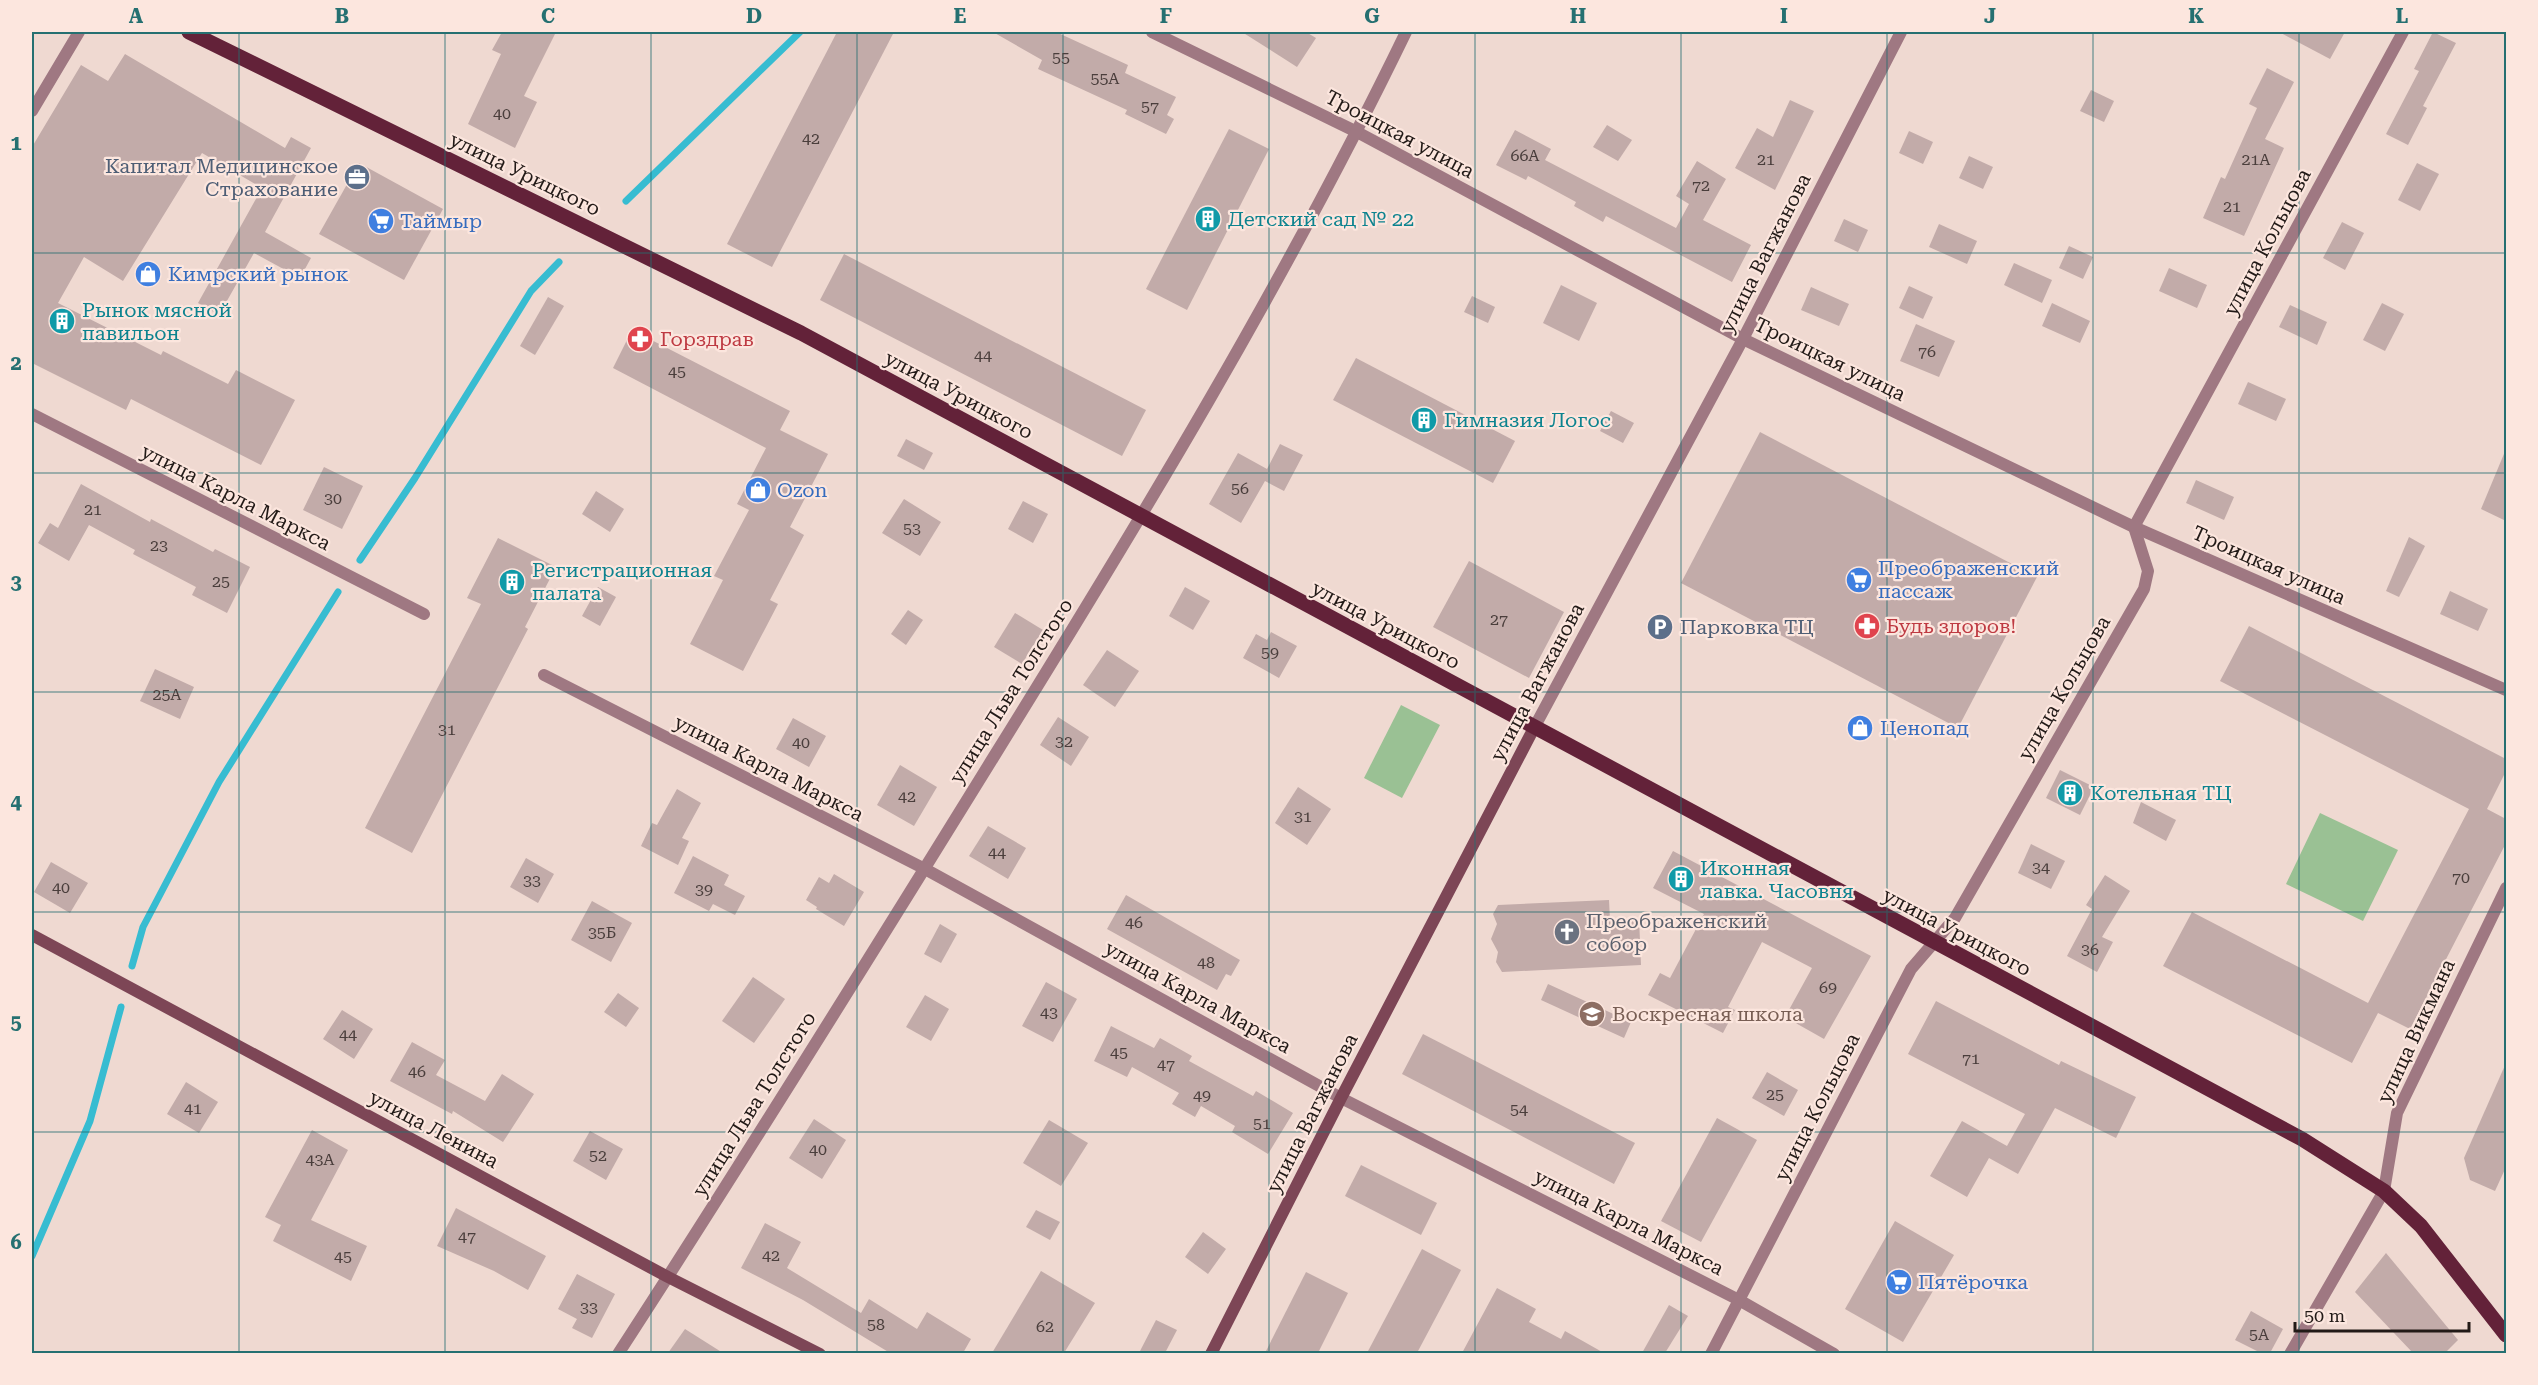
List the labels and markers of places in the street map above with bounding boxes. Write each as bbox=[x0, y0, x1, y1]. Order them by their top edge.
place label: Капитал Медицинское Страхование bbox=[105, 154, 338, 201]
office icon: Капитал Медицинское Страхование bbox=[342, 162, 372, 192]
building icon: Детский сад № 22 bbox=[1193, 204, 1223, 234]
supermarket icon: Таймыр bbox=[366, 206, 396, 236]
place label: Детский сад № 22 bbox=[1228, 207, 1414, 231]
place label: Таймыр bbox=[400, 209, 482, 233]
shop icon: Кимрский рынок bbox=[133, 259, 163, 289]
place label: Кимрский рынок bbox=[168, 262, 349, 286]
place label: Рынок мясной павильон bbox=[82, 298, 232, 345]
building icon: Рынок мясной павильон bbox=[47, 306, 77, 336]
pharmacy icon: Горздрав bbox=[625, 324, 655, 354]
place label: Горздрав bbox=[660, 327, 754, 351]
building icon: Гимназия Логос bbox=[1409, 405, 1439, 435]
place label: Гимназия Логос bbox=[1444, 408, 1611, 432]
shop icon: Ozon bbox=[743, 475, 773, 505]
place label: Ozon bbox=[777, 478, 828, 502]
place label: Преображенский пассаж bbox=[1878, 556, 2059, 603]
place label: Регистрационная палата bbox=[532, 558, 712, 605]
supermarket icon: Преображенский пассаж bbox=[1844, 565, 1874, 595]
building icon: Регистрационная палата bbox=[497, 567, 527, 597]
pharmacy icon: Будь здоров! bbox=[1852, 611, 1882, 641]
parking icon: Парковка ТЦ bbox=[1645, 612, 1675, 642]
place label: Будь здоров! bbox=[1886, 614, 2016, 638]
place label: Парковка ТЦ bbox=[1680, 615, 1814, 639]
shop icon: Ценопад bbox=[1845, 713, 1875, 743]
place label: Ценопад bbox=[1880, 716, 1969, 740]
building icon: Котельная ТЦ bbox=[2055, 778, 2085, 808]
place label: Котельная ТЦ bbox=[2090, 781, 2232, 805]
place label: Иконная лавка. Часовня bbox=[1700, 856, 1854, 903]
building icon: Иконная лавка. Часовня bbox=[1666, 864, 1696, 894]
place label: Преображенский собор bbox=[1586, 909, 1767, 956]
church icon: Преображенский собор bbox=[1552, 917, 1582, 947]
school or university icon: Воскресная школа bbox=[1577, 999, 1607, 1029]
place label: Воскресная школа bbox=[1612, 1002, 1803, 1026]
supermarket icon: Пятёрочка bbox=[1884, 1267, 1914, 1297]
place label: Пятёрочка bbox=[1918, 1270, 2028, 1294]

